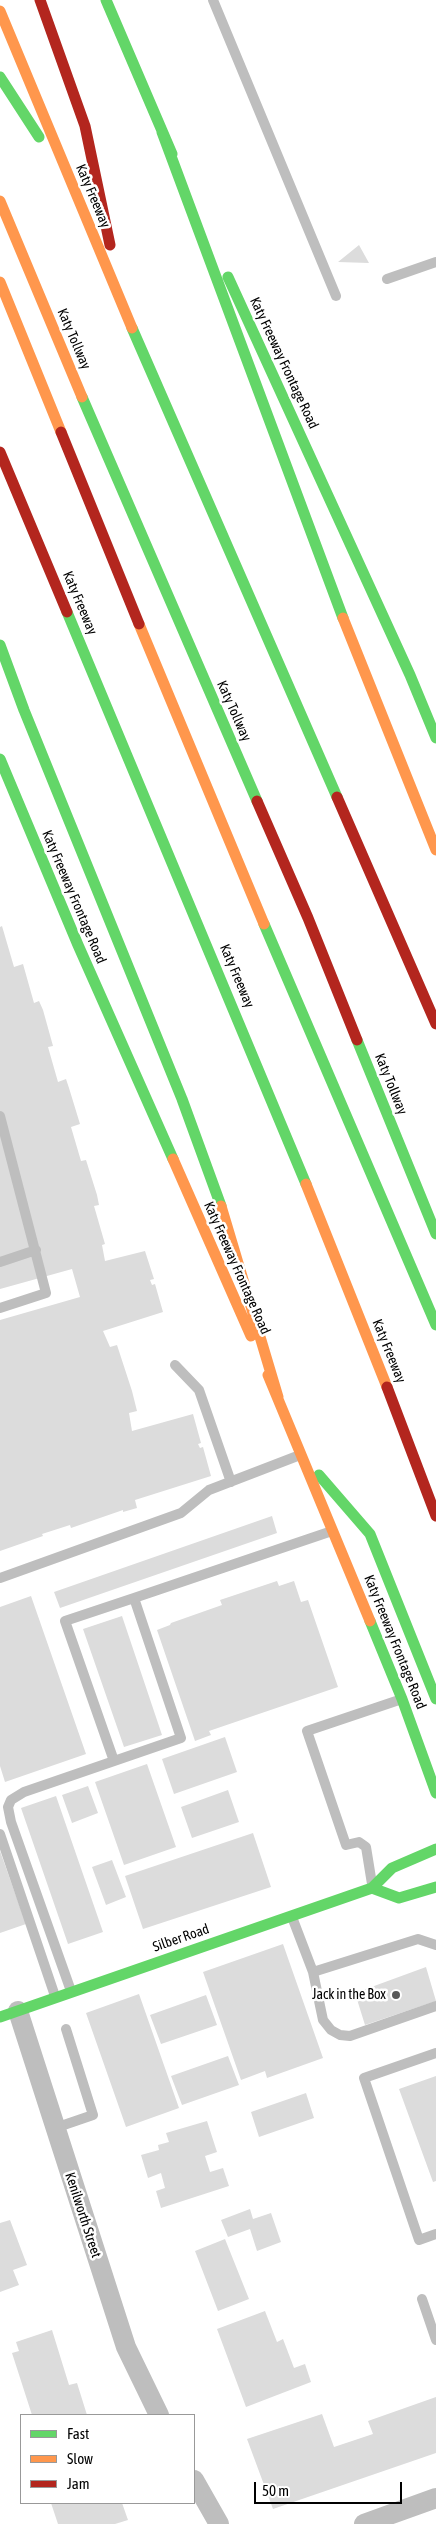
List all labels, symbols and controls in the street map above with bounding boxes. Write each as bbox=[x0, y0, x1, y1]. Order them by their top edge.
street label: Katy Freeway bbox=[72, 162, 114, 230]
street label: Katy Freeway Frontage Road bbox=[246, 294, 322, 432]
street label: Katy Tollway bbox=[54, 306, 94, 372]
street label: Katy Freeway bbox=[59, 569, 101, 637]
street label: Katy Tollway bbox=[213, 678, 255, 744]
street label: Katy Freeway Frontage Road bbox=[38, 828, 110, 966]
street label: Katy Freeway bbox=[216, 942, 258, 1010]
street label: Katy Tollway bbox=[371, 1051, 411, 1117]
street label: Katy Freeway Frontage Road bbox=[200, 1199, 274, 1337]
street label: Katy Freeway bbox=[369, 1317, 409, 1385]
street label: Katy Freeway Frontage Road bbox=[360, 1572, 430, 1712]
street label: Silber Road bbox=[151, 1921, 211, 1955]
place label: Jack in the Box bbox=[312, 1987, 386, 2003]
marker: Jack in the Box bbox=[390, 1989, 402, 2001]
street label: Kenilworth Street bbox=[61, 2170, 105, 2260]
legend bbox=[20, 2414, 195, 2504]
text: Fast bbox=[67, 2425, 89, 2442]
text: Slow bbox=[67, 2450, 93, 2467]
scale bar bbox=[256, 2472, 404, 2504]
text: Jam bbox=[67, 2475, 90, 2492]
text: 50 m bbox=[262, 2482, 289, 2499]

